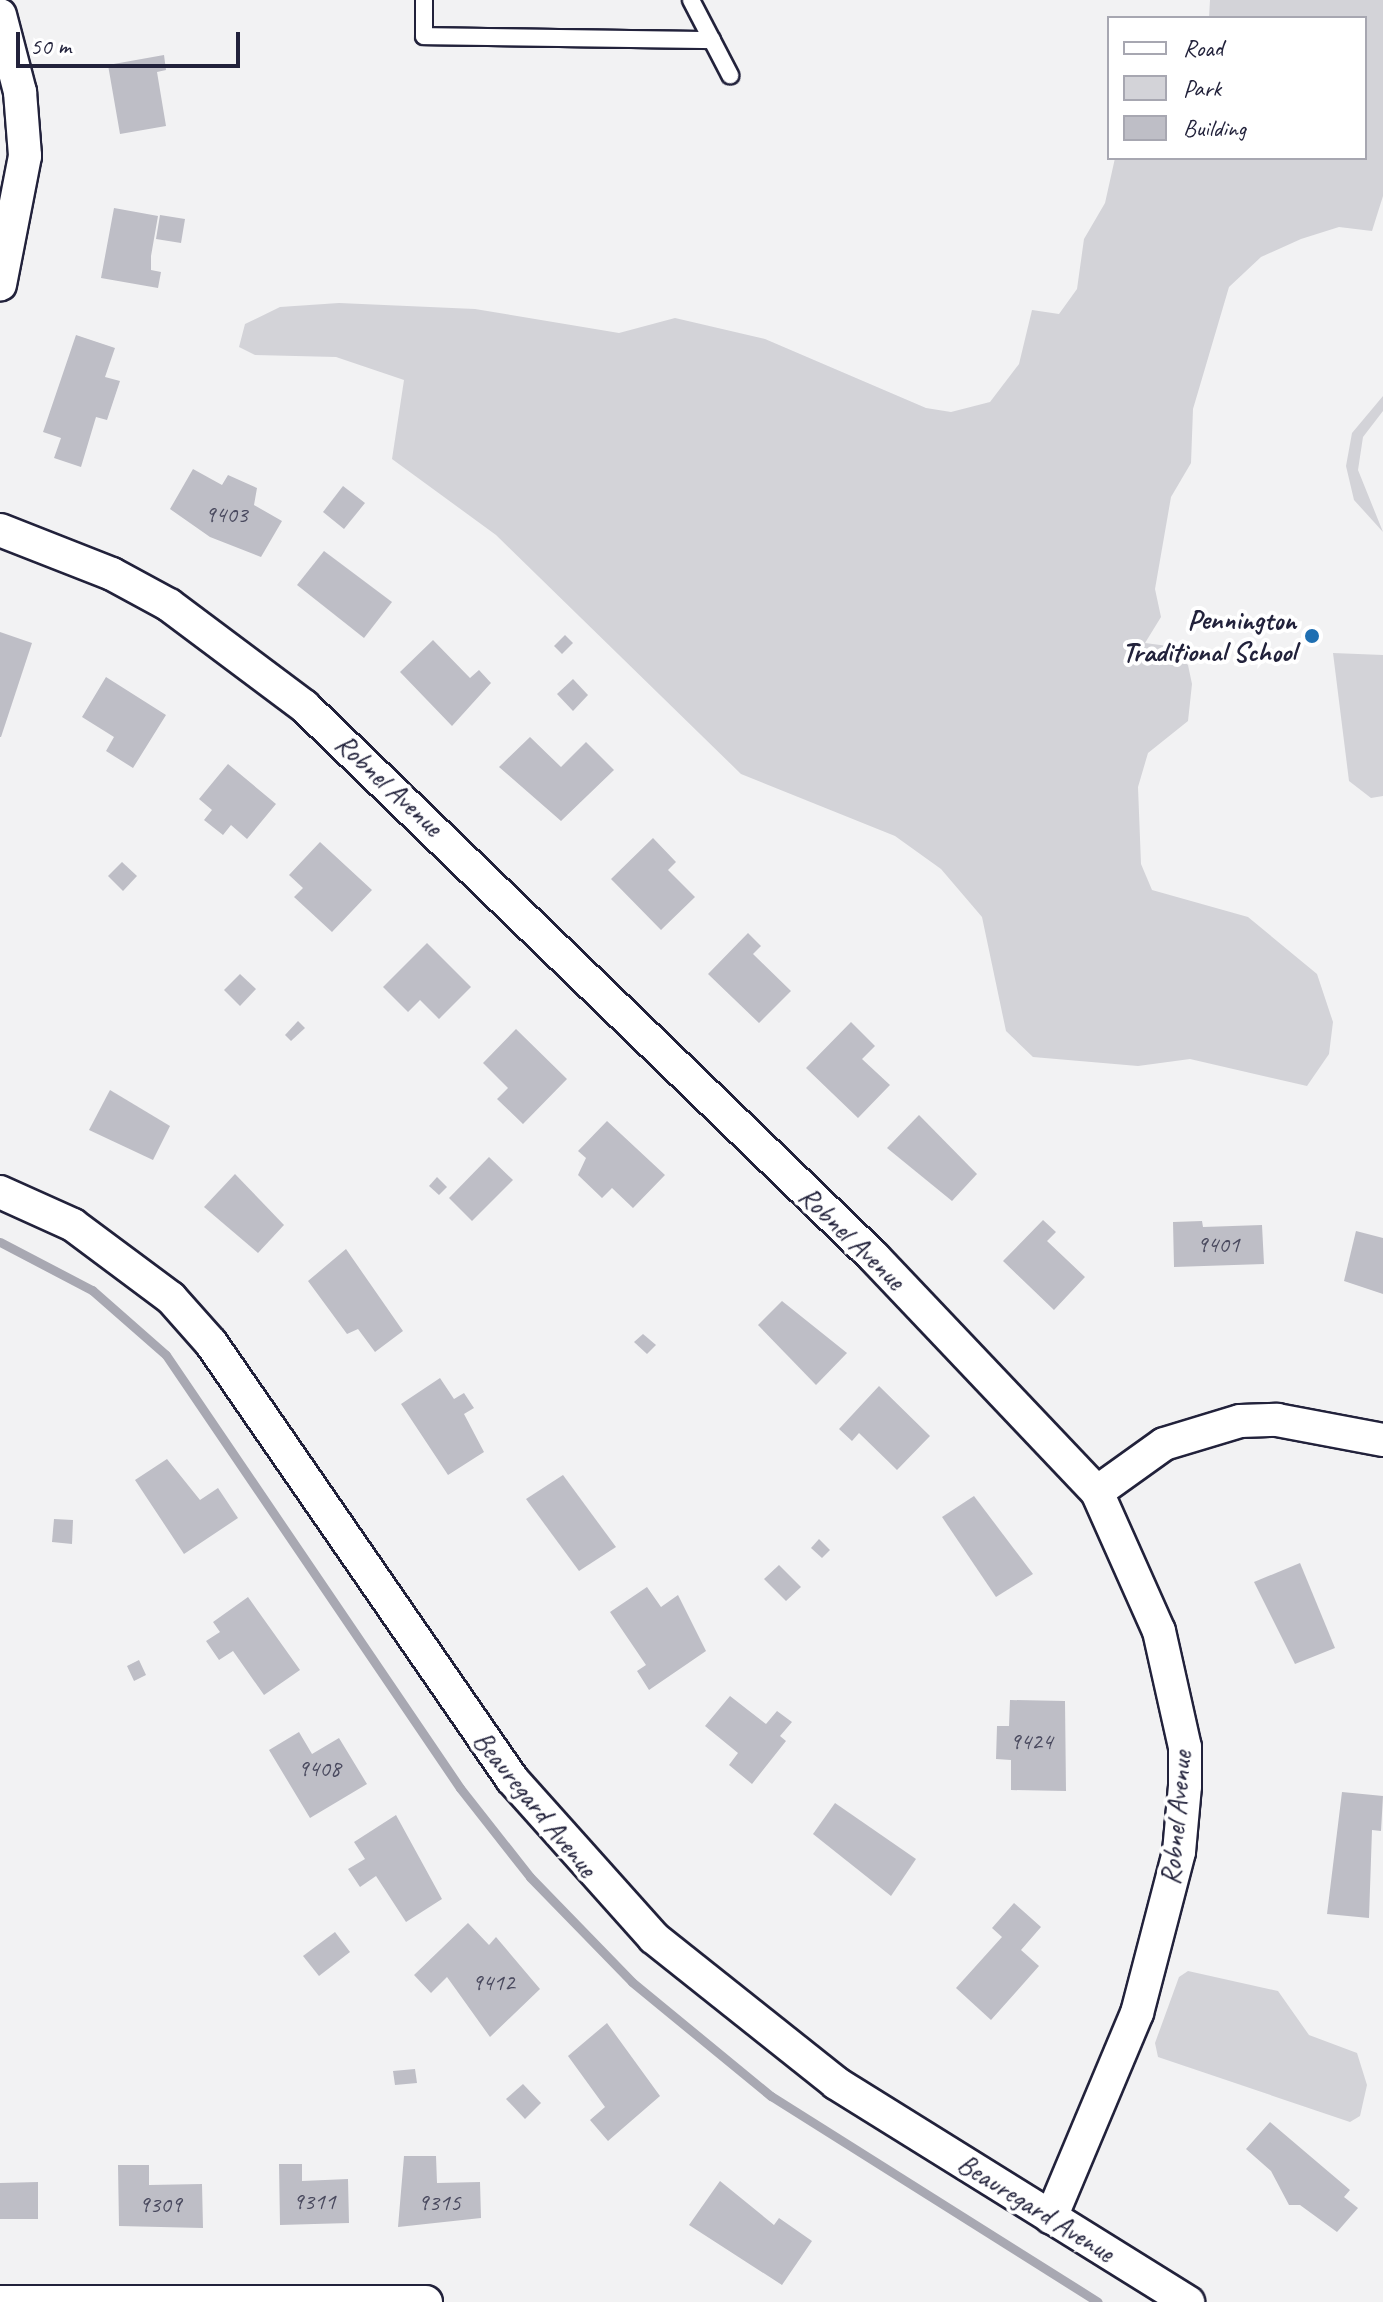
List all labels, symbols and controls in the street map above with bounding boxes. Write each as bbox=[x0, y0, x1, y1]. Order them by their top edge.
scale bar bbox=[20, 16, 244, 66]
legend bbox=[1107, 16, 1367, 160]
text: 50 m bbox=[30, 31, 71, 61]
text: Road bbox=[1183, 33, 1223, 63]
text: Park bbox=[1183, 73, 1221, 103]
text: Building bbox=[1183, 113, 1246, 143]
house number: 9403 bbox=[204, 501, 248, 529]
place label: Pennington Traditional School bbox=[1124, 603, 1296, 669]
marker: Pennington Traditional School bbox=[1303, 627, 1321, 645]
street label: Robnel Avenue bbox=[328, 727, 450, 843]
street label: Robnel Avenue bbox=[792, 1179, 912, 1297]
house number: 9401 bbox=[1196, 1231, 1240, 1259]
street label: Beauregard Avenue bbox=[466, 1724, 604, 1884]
house number: 9424 bbox=[1009, 1728, 1053, 1756]
street label: Robnel Avenue bbox=[1153, 1750, 1199, 1886]
house number: 9408 bbox=[297, 1755, 341, 1783]
house number: 9412 bbox=[471, 1969, 515, 1997]
street label: Beauregard Avenue bbox=[952, 2147, 1120, 2269]
house number: 9311 bbox=[292, 2188, 336, 2216]
house number: 9315 bbox=[417, 2189, 461, 2217]
house number: 9309 bbox=[138, 2191, 182, 2219]

